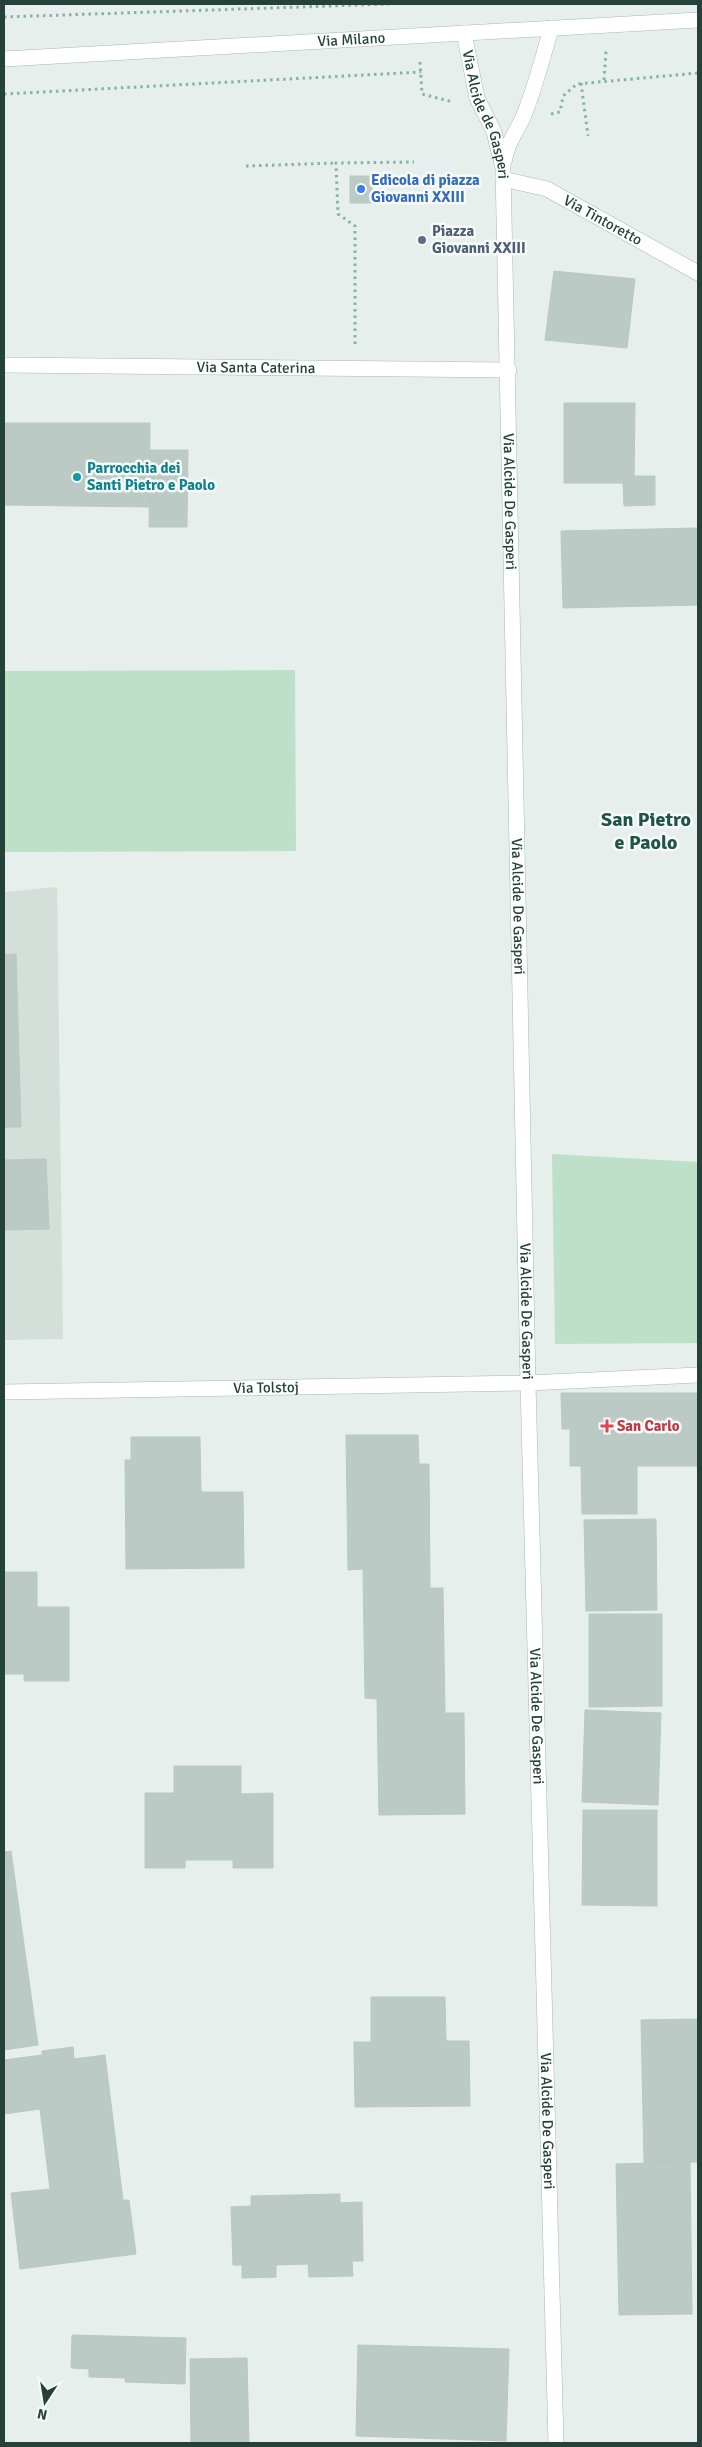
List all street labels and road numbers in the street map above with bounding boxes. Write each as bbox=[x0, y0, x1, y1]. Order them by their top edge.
street label: Via Milano bbox=[317, 29, 386, 50]
street label: Via Alcide de Gasperi bbox=[459, 48, 512, 179]
street label: Via Tintoretto bbox=[560, 191, 645, 249]
street label: Via Santa Caterina bbox=[197, 358, 315, 377]
street label: Via Alcide De Gasperi bbox=[499, 433, 520, 570]
street label: Via Alcide De Gasperi bbox=[508, 838, 529, 975]
street label: Via Alcide De Gasperi bbox=[516, 1243, 537, 1380]
street label: Via Tolstoj bbox=[233, 1378, 299, 1397]
street label: Via Alcide De Gasperi bbox=[526, 1648, 548, 1785]
street label: Via Alcide De Gasperi bbox=[537, 2052, 558, 2190]

